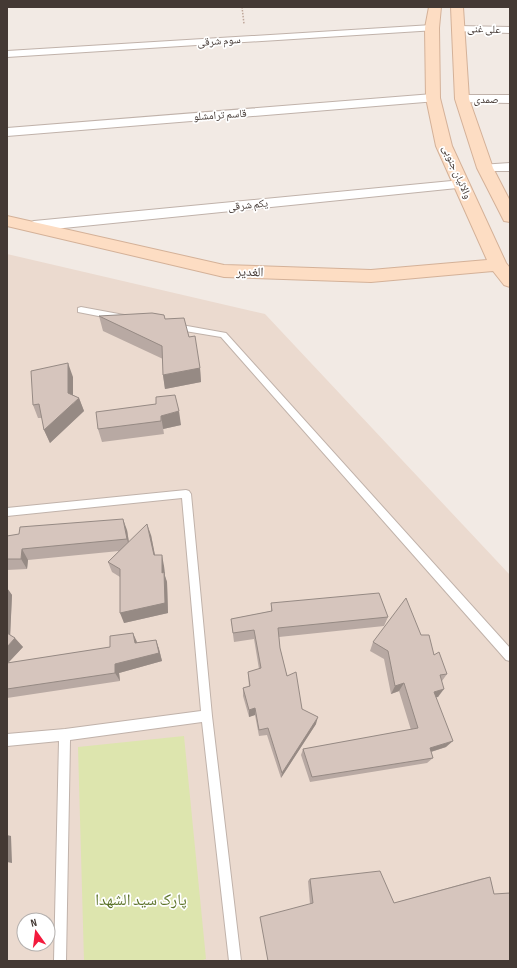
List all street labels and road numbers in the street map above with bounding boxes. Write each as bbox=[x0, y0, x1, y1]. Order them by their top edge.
street label: علی غنی bbox=[467, 22, 502, 36]
street label: سوم شرقی bbox=[197, 33, 241, 49]
street label: صمدی bbox=[473, 93, 499, 106]
street label: قاسم ترامشلو bbox=[193, 107, 247, 124]
street label: والائیان جنوبی bbox=[439, 143, 475, 201]
street label: یکم شرقی bbox=[227, 196, 269, 215]
street label: الغدیر bbox=[235, 263, 264, 280]

